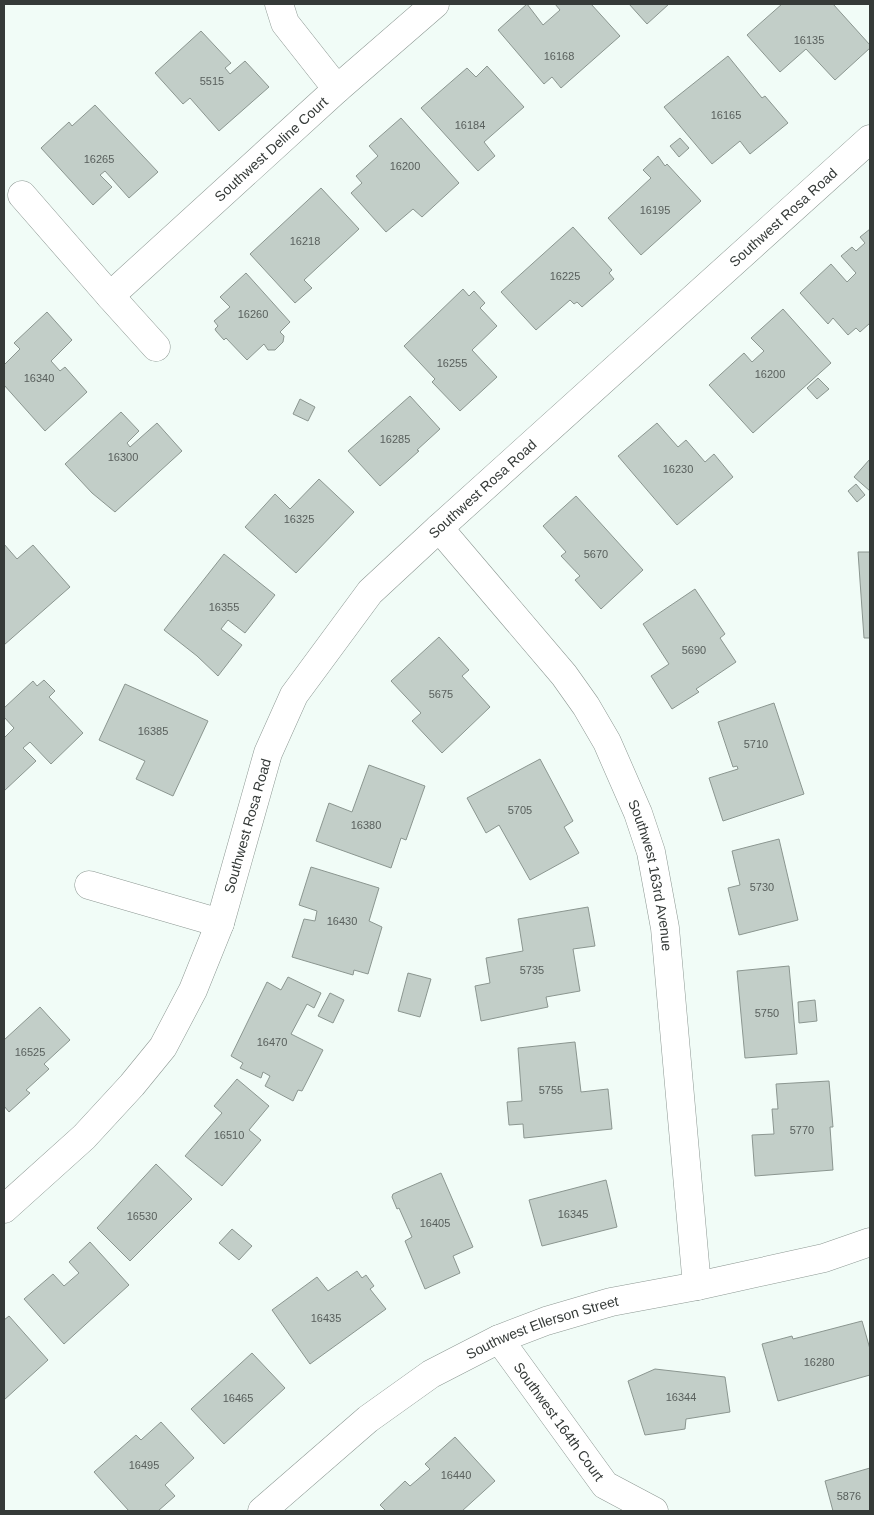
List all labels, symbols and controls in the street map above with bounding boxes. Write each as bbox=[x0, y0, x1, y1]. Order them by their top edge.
house number: 16135 bbox=[794, 34, 824, 46]
house number: 16168 bbox=[544, 50, 574, 62]
house number: 5515 bbox=[200, 75, 224, 87]
street label: Southwest Deline Court bbox=[211, 93, 331, 205]
house number: 16165 bbox=[711, 109, 741, 121]
house number: 16184 bbox=[455, 119, 485, 131]
house number: 16265 bbox=[84, 153, 114, 165]
house number: 16200 bbox=[390, 160, 420, 172]
street label: Southwest Rosa Road bbox=[726, 165, 840, 270]
house number: 16195 bbox=[640, 204, 670, 216]
house number: 16218 bbox=[290, 235, 320, 247]
house number: 16225 bbox=[550, 270, 580, 282]
house number: 16260 bbox=[238, 308, 268, 320]
house number: 16255 bbox=[437, 357, 467, 369]
house number: 16200 bbox=[755, 368, 785, 380]
house number: 16340 bbox=[24, 372, 54, 384]
house number: 16285 bbox=[380, 433, 410, 445]
street label: Southwest Rosa Road bbox=[425, 436, 540, 541]
house number: 16300 bbox=[108, 451, 138, 463]
house number: 16230 bbox=[663, 463, 693, 475]
house number: 16325 bbox=[284, 513, 314, 525]
house number: 5670 bbox=[584, 548, 608, 560]
house number: 16355 bbox=[209, 601, 239, 613]
house number: 5690 bbox=[682, 644, 706, 656]
house number: 5675 bbox=[429, 688, 453, 700]
house number: 16385 bbox=[138, 725, 168, 737]
house number: 5710 bbox=[744, 738, 768, 750]
street label: Southwest Rosa Road bbox=[221, 757, 274, 895]
street label: Southwest 163rd Avenue bbox=[625, 797, 675, 952]
house number: 5705 bbox=[508, 804, 532, 816]
house number: 16380 bbox=[351, 819, 381, 831]
house number: 5730 bbox=[750, 881, 774, 893]
house number: 16430 bbox=[327, 915, 357, 927]
house number: 5735 bbox=[520, 964, 544, 976]
house number: 5750 bbox=[755, 1007, 779, 1019]
house number: 16470 bbox=[257, 1036, 287, 1048]
house number: 16525 bbox=[15, 1046, 45, 1058]
house number: 5755 bbox=[539, 1084, 563, 1096]
house number: 5770 bbox=[790, 1124, 814, 1136]
house number: 16510 bbox=[214, 1129, 244, 1141]
house number: 16345 bbox=[558, 1208, 588, 1220]
house number: 16530 bbox=[127, 1210, 157, 1222]
house number: 16405 bbox=[420, 1217, 450, 1229]
street label: Southwest Ellerson Street bbox=[463, 1293, 620, 1363]
house number: 16435 bbox=[311, 1312, 341, 1324]
house number: 16280 bbox=[804, 1356, 834, 1368]
street label: Southwest 164th Court bbox=[511, 1359, 607, 1484]
house number: 16344 bbox=[666, 1391, 696, 1403]
house number: 16465 bbox=[223, 1392, 253, 1404]
house number: 16495 bbox=[129, 1459, 159, 1471]
house number: 16440 bbox=[441, 1469, 471, 1481]
house number: 5876 bbox=[837, 1490, 861, 1502]

